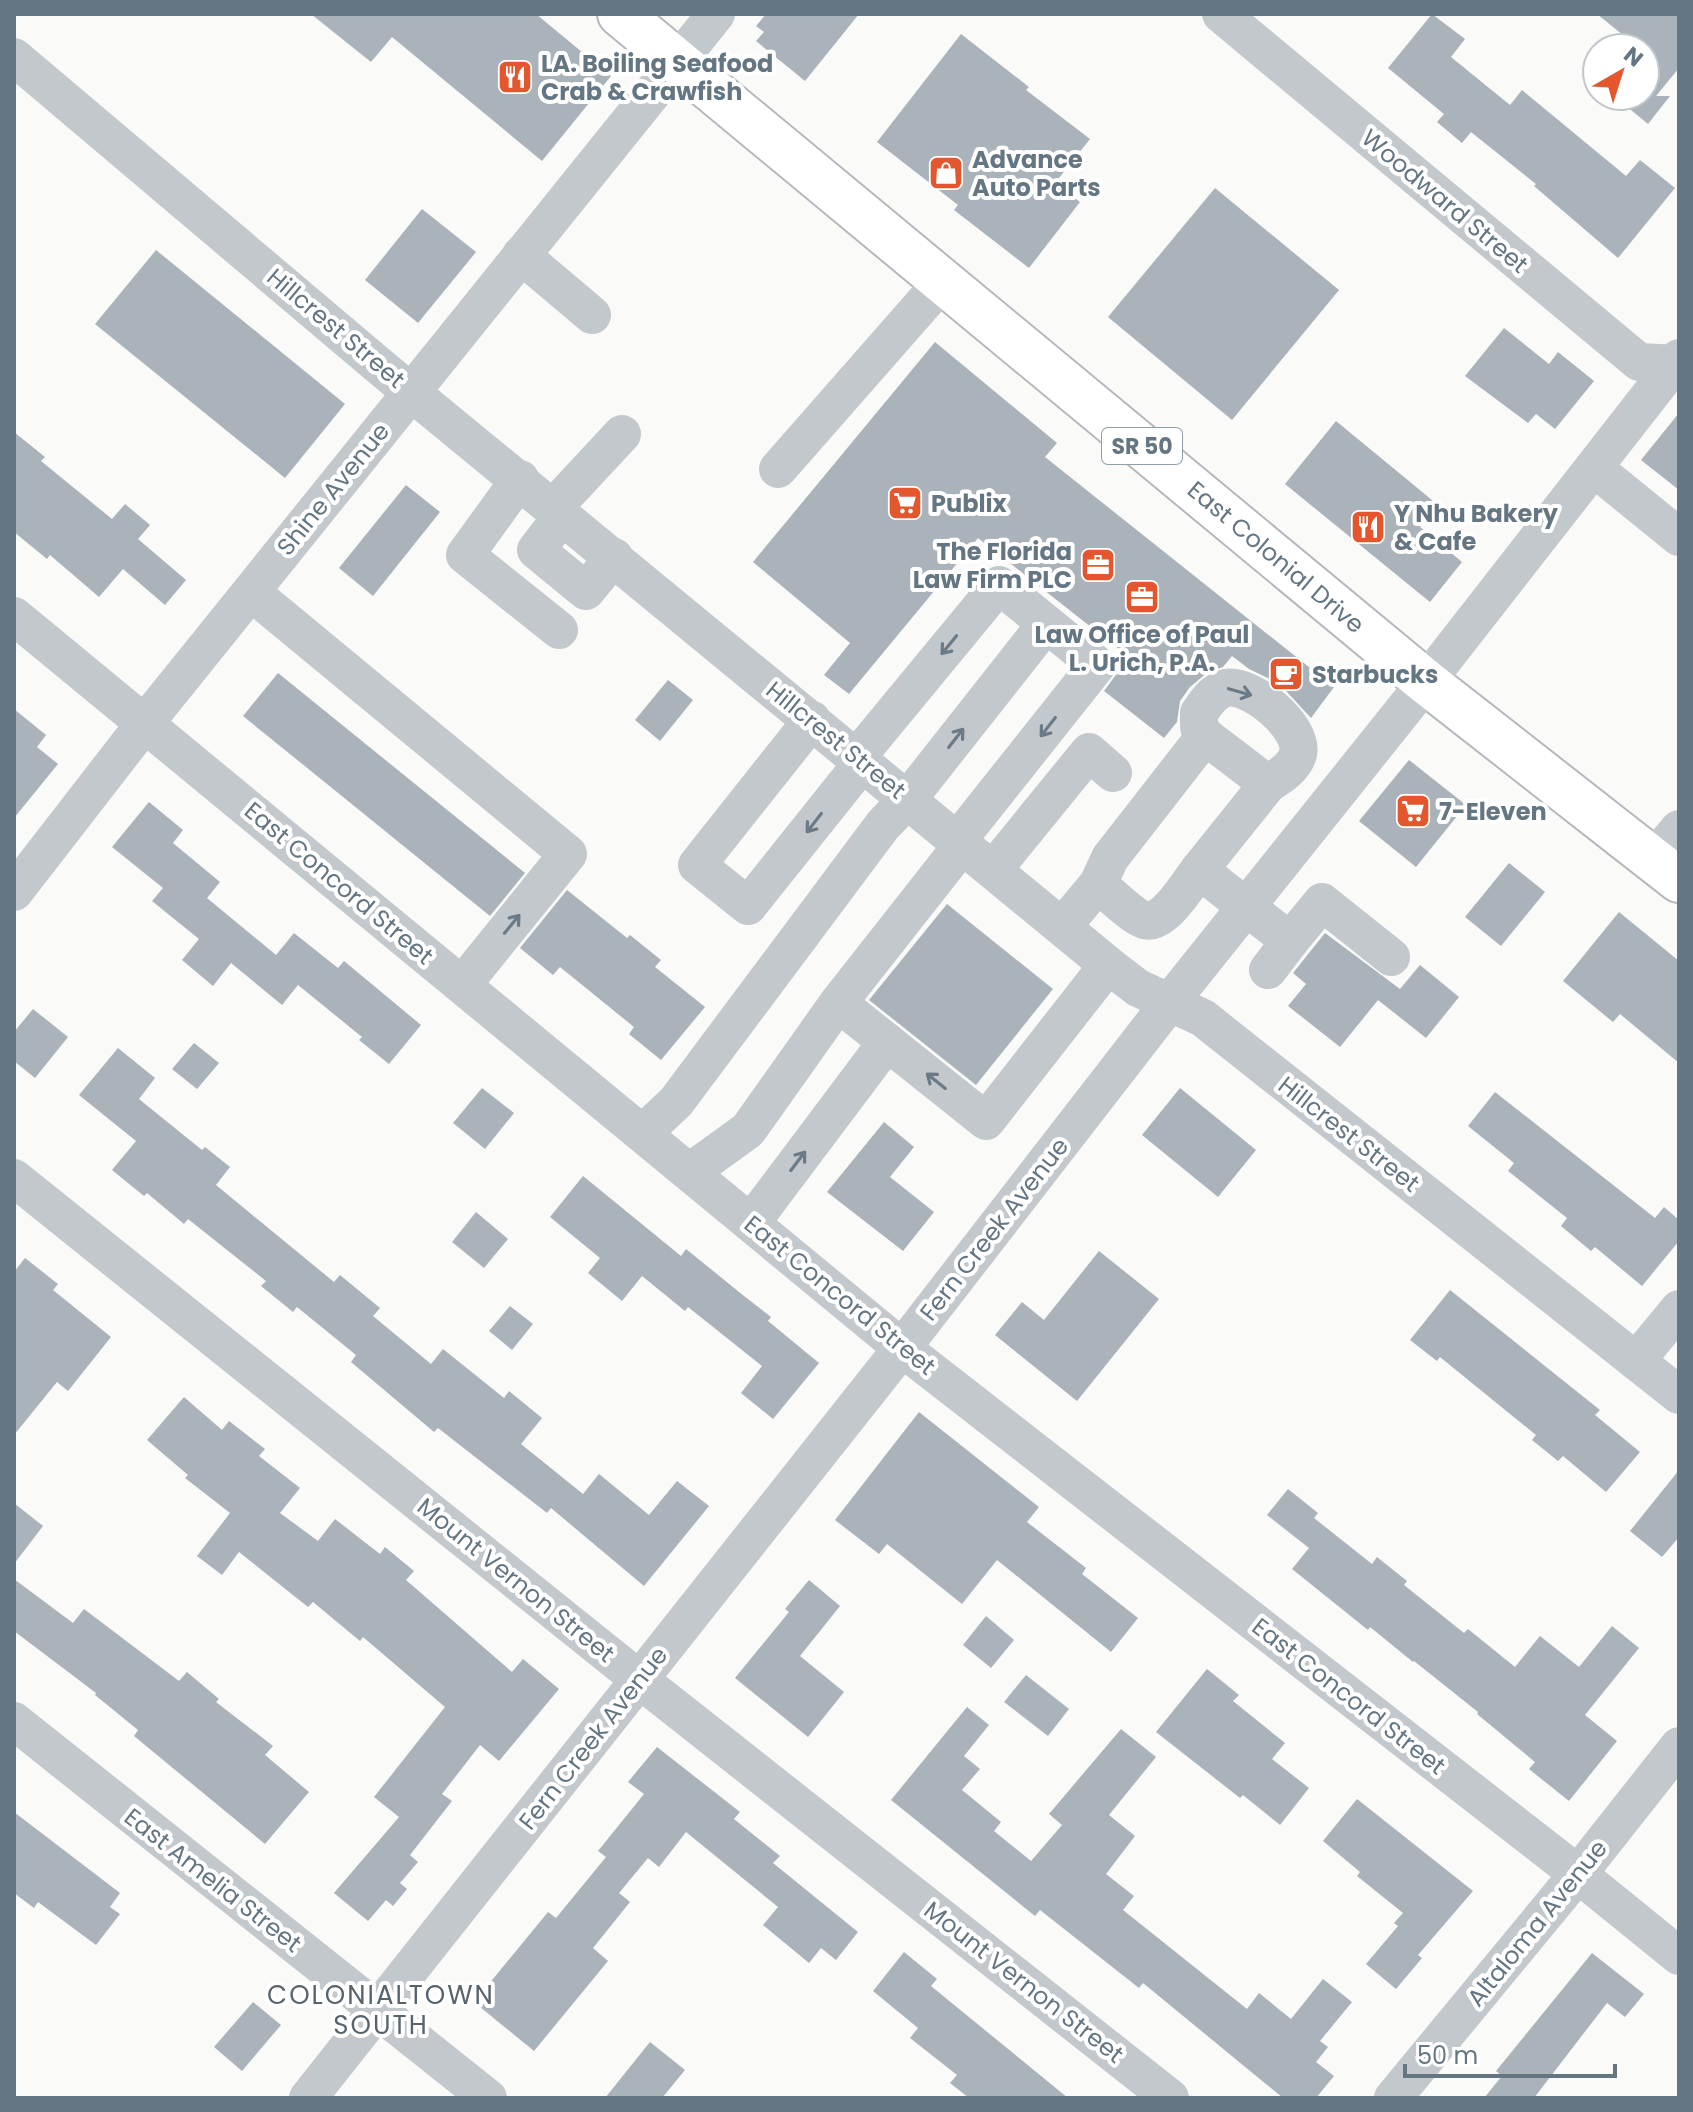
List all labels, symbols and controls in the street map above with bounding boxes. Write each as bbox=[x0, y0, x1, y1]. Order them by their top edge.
north arrow bbox=[1581, 32, 1661, 112]
text: N bbox=[1617, 40, 1649, 74]
place label: LA. Boiling Seafood Crab & Crawfish bbox=[541, 47, 773, 108]
restaurant icon: LA. Boiling Seafood Crab & Crawfish bbox=[496, 58, 534, 96]
street label: Woodward Street bbox=[1355, 121, 1535, 281]
place label: Advance Auto Parts bbox=[972, 143, 1101, 204]
shop icon: Advance Auto Parts bbox=[927, 154, 965, 192]
street label: Hillcrest Street bbox=[260, 261, 412, 395]
street label: Shine Avenue bbox=[269, 416, 397, 562]
road number: SR 50 bbox=[1102, 428, 1182, 464]
street label: East Colonial Drive bbox=[1181, 473, 1371, 641]
supermarket icon: Publix bbox=[886, 484, 924, 522]
place label: Publix bbox=[931, 487, 1008, 520]
place label: Y Nhu Bakery & Cafe bbox=[1394, 497, 1559, 558]
restaurant icon: Y Nhu Bakery & Cafe bbox=[1349, 508, 1387, 546]
place label: The Florida Law Firm PLC bbox=[913, 535, 1072, 596]
office icon: The Florida Law Firm PLC bbox=[1079, 546, 1117, 584]
office icon: Law Office of Paul L. Urich, P.A. bbox=[1123, 578, 1161, 616]
place label: Law Office of Paul L. Urich, P.A. bbox=[1035, 618, 1249, 679]
one-way arrow bbox=[941, 634, 958, 655]
cafe icon: Starbucks bbox=[1267, 655, 1305, 693]
place label: Starbucks bbox=[1312, 658, 1438, 691]
street label: Hillcrest Street bbox=[759, 673, 913, 807]
one-way arrow bbox=[1227, 686, 1252, 700]
one-way arrow bbox=[1039, 716, 1057, 736]
one-way arrow bbox=[948, 728, 965, 749]
supermarket icon: 7-Eleven bbox=[1394, 792, 1432, 830]
street label: East Concord Street bbox=[238, 794, 440, 972]
place label: 7-Eleven bbox=[1439, 795, 1547, 828]
one-way arrow bbox=[806, 812, 823, 833]
one-way arrow bbox=[503, 914, 520, 935]
street label: Hillcrest Street bbox=[1272, 1068, 1426, 1200]
one-way arrow bbox=[926, 1073, 947, 1090]
street label: Fern Creek Avenue bbox=[912, 1131, 1076, 1327]
one-way arrow bbox=[790, 1150, 806, 1172]
street label: East Concord Street bbox=[737, 1208, 943, 1382]
street label: Mount Vernon Street bbox=[411, 1490, 621, 1670]
street label: East Concord Street bbox=[1245, 1610, 1453, 1782]
street label: Fern Creek Avenue bbox=[511, 1640, 675, 1836]
street label: East Amelia Street bbox=[117, 1800, 309, 1960]
street label: Altaloma Avenue bbox=[1459, 1833, 1615, 2013]
street label: Mount Vernon Street bbox=[917, 1894, 1131, 2070]
district label: COLONIALTOWN SOUTH bbox=[267, 1977, 495, 2043]
scale bar bbox=[1405, 2028, 1615, 2078]
text: 50 m bbox=[1417, 2039, 1478, 2072]

